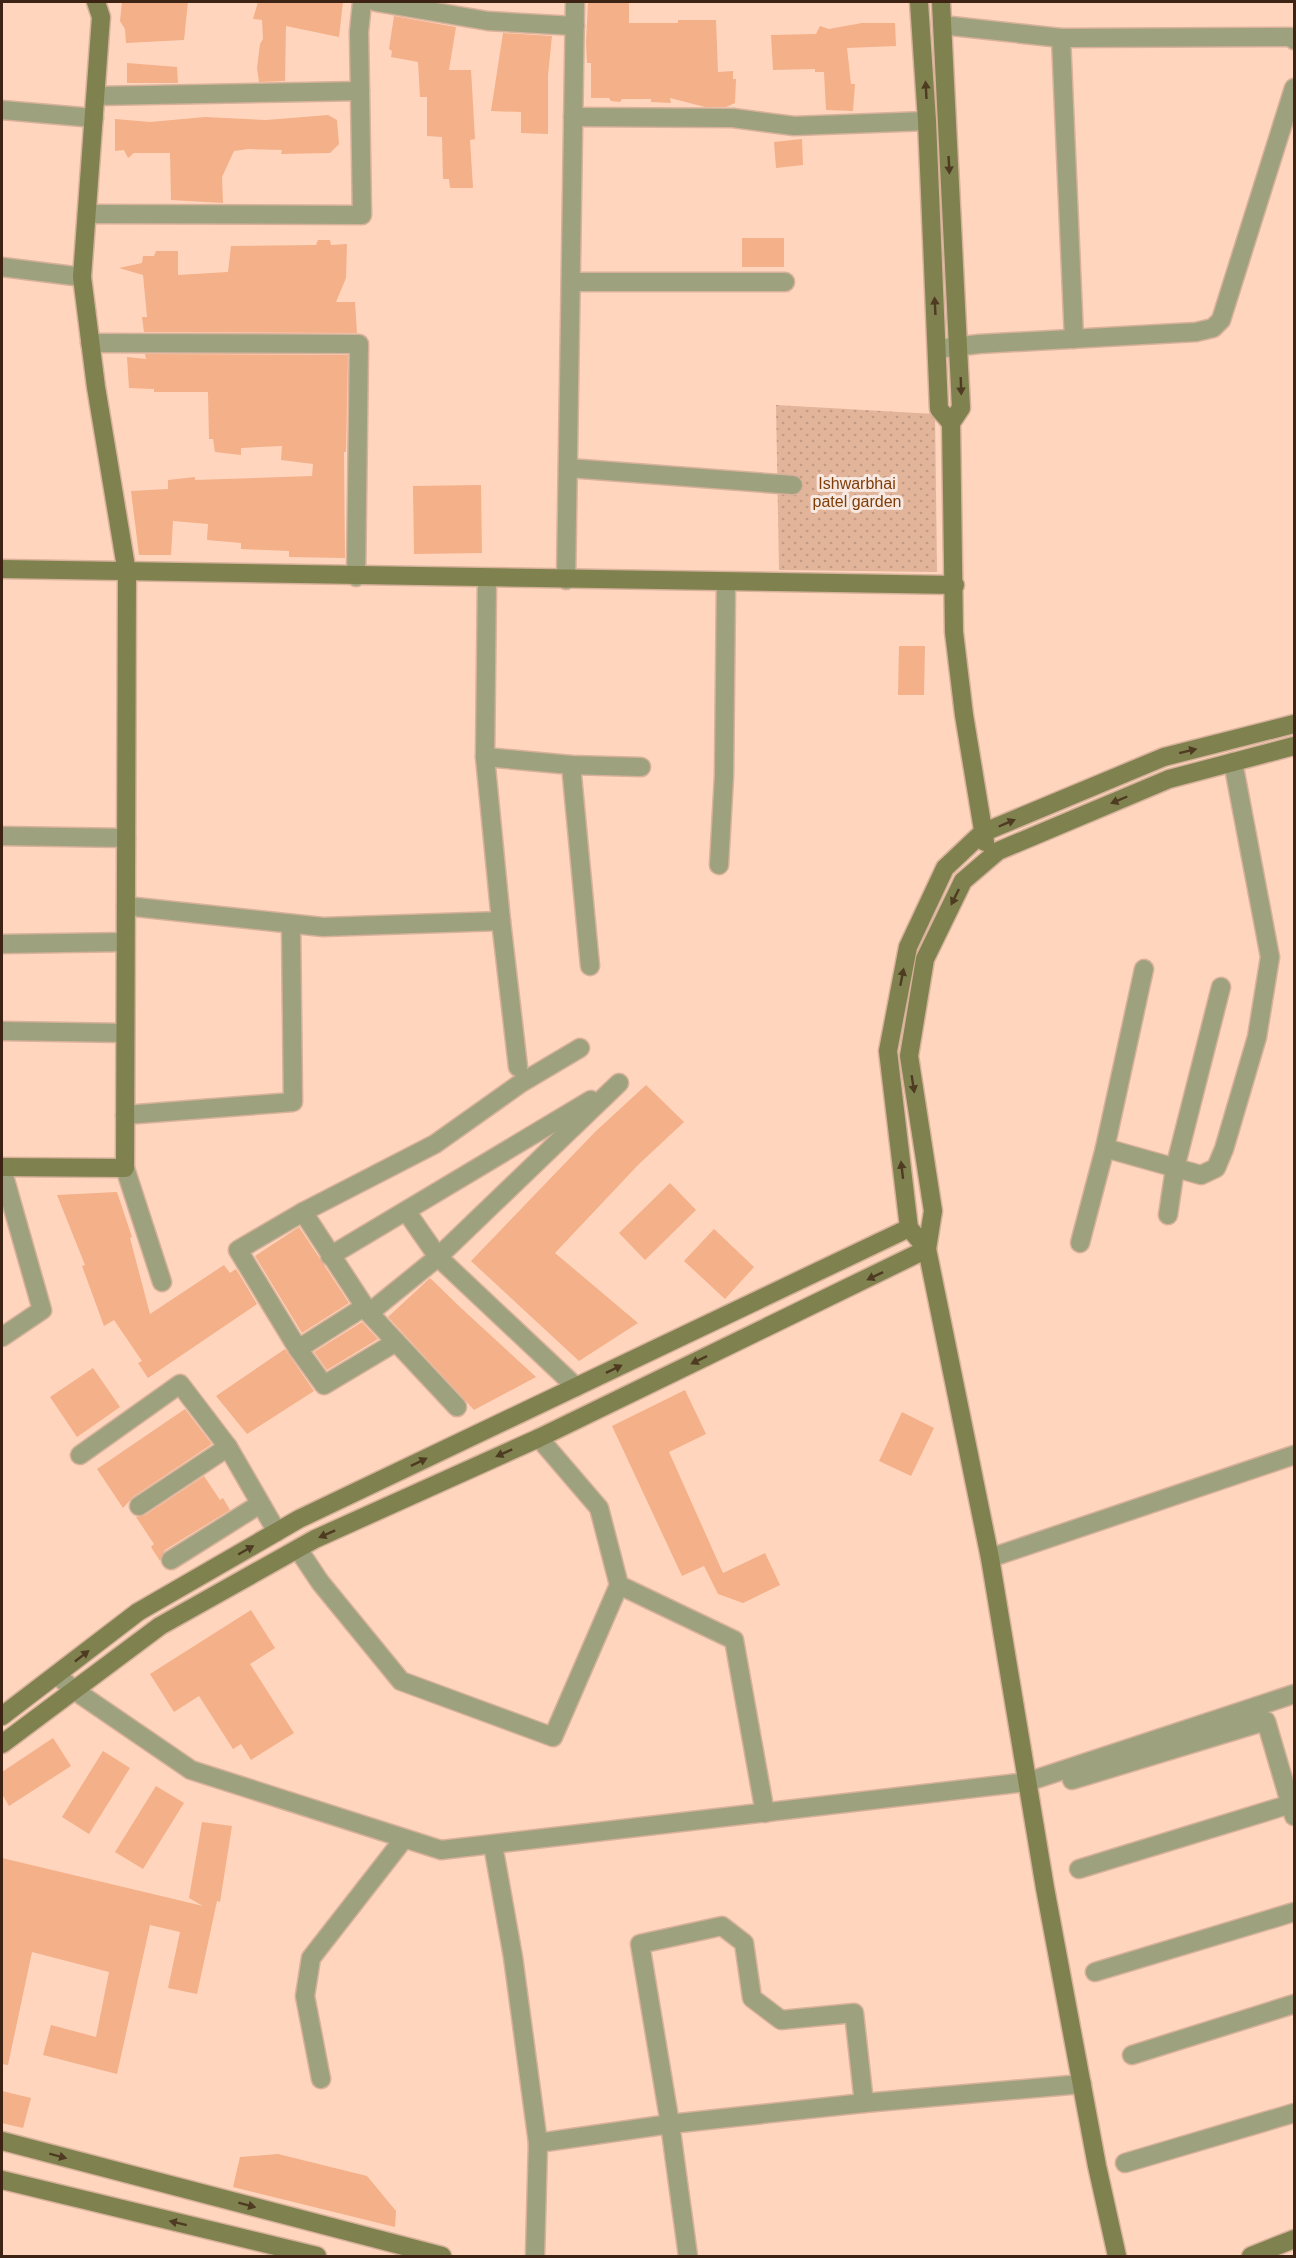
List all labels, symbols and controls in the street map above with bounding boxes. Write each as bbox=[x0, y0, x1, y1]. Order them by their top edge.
one-way arrow bbox=[921, 81, 930, 100]
one-way arrow bbox=[945, 155, 954, 174]
one-way arrow bbox=[930, 297, 939, 316]
one-way arrow bbox=[956, 377, 965, 396]
park label: Ishwarbhai patel garden bbox=[813, 475, 901, 510]
one-way arrow bbox=[1178, 746, 1197, 756]
one-way arrow bbox=[1110, 796, 1127, 805]
one-way arrow bbox=[998, 818, 1016, 828]
one-way arrow bbox=[951, 889, 960, 906]
one-way arrow bbox=[898, 967, 907, 986]
one-way arrow bbox=[909, 1075, 918, 1094]
one-way arrow bbox=[898, 1160, 907, 1179]
one-way arrow bbox=[866, 1271, 883, 1280]
one-way arrow bbox=[691, 1356, 708, 1365]
one-way arrow bbox=[606, 1364, 623, 1373]
one-way arrow bbox=[496, 1449, 513, 1458]
one-way arrow bbox=[411, 1458, 428, 1467]
one-way arrow bbox=[318, 1530, 335, 1539]
one-way arrow bbox=[237, 1546, 254, 1556]
one-way arrow bbox=[74, 1649, 90, 1662]
one-way arrow bbox=[49, 2152, 67, 2161]
one-way arrow bbox=[238, 2201, 256, 2211]
one-way arrow bbox=[169, 2218, 188, 2228]

